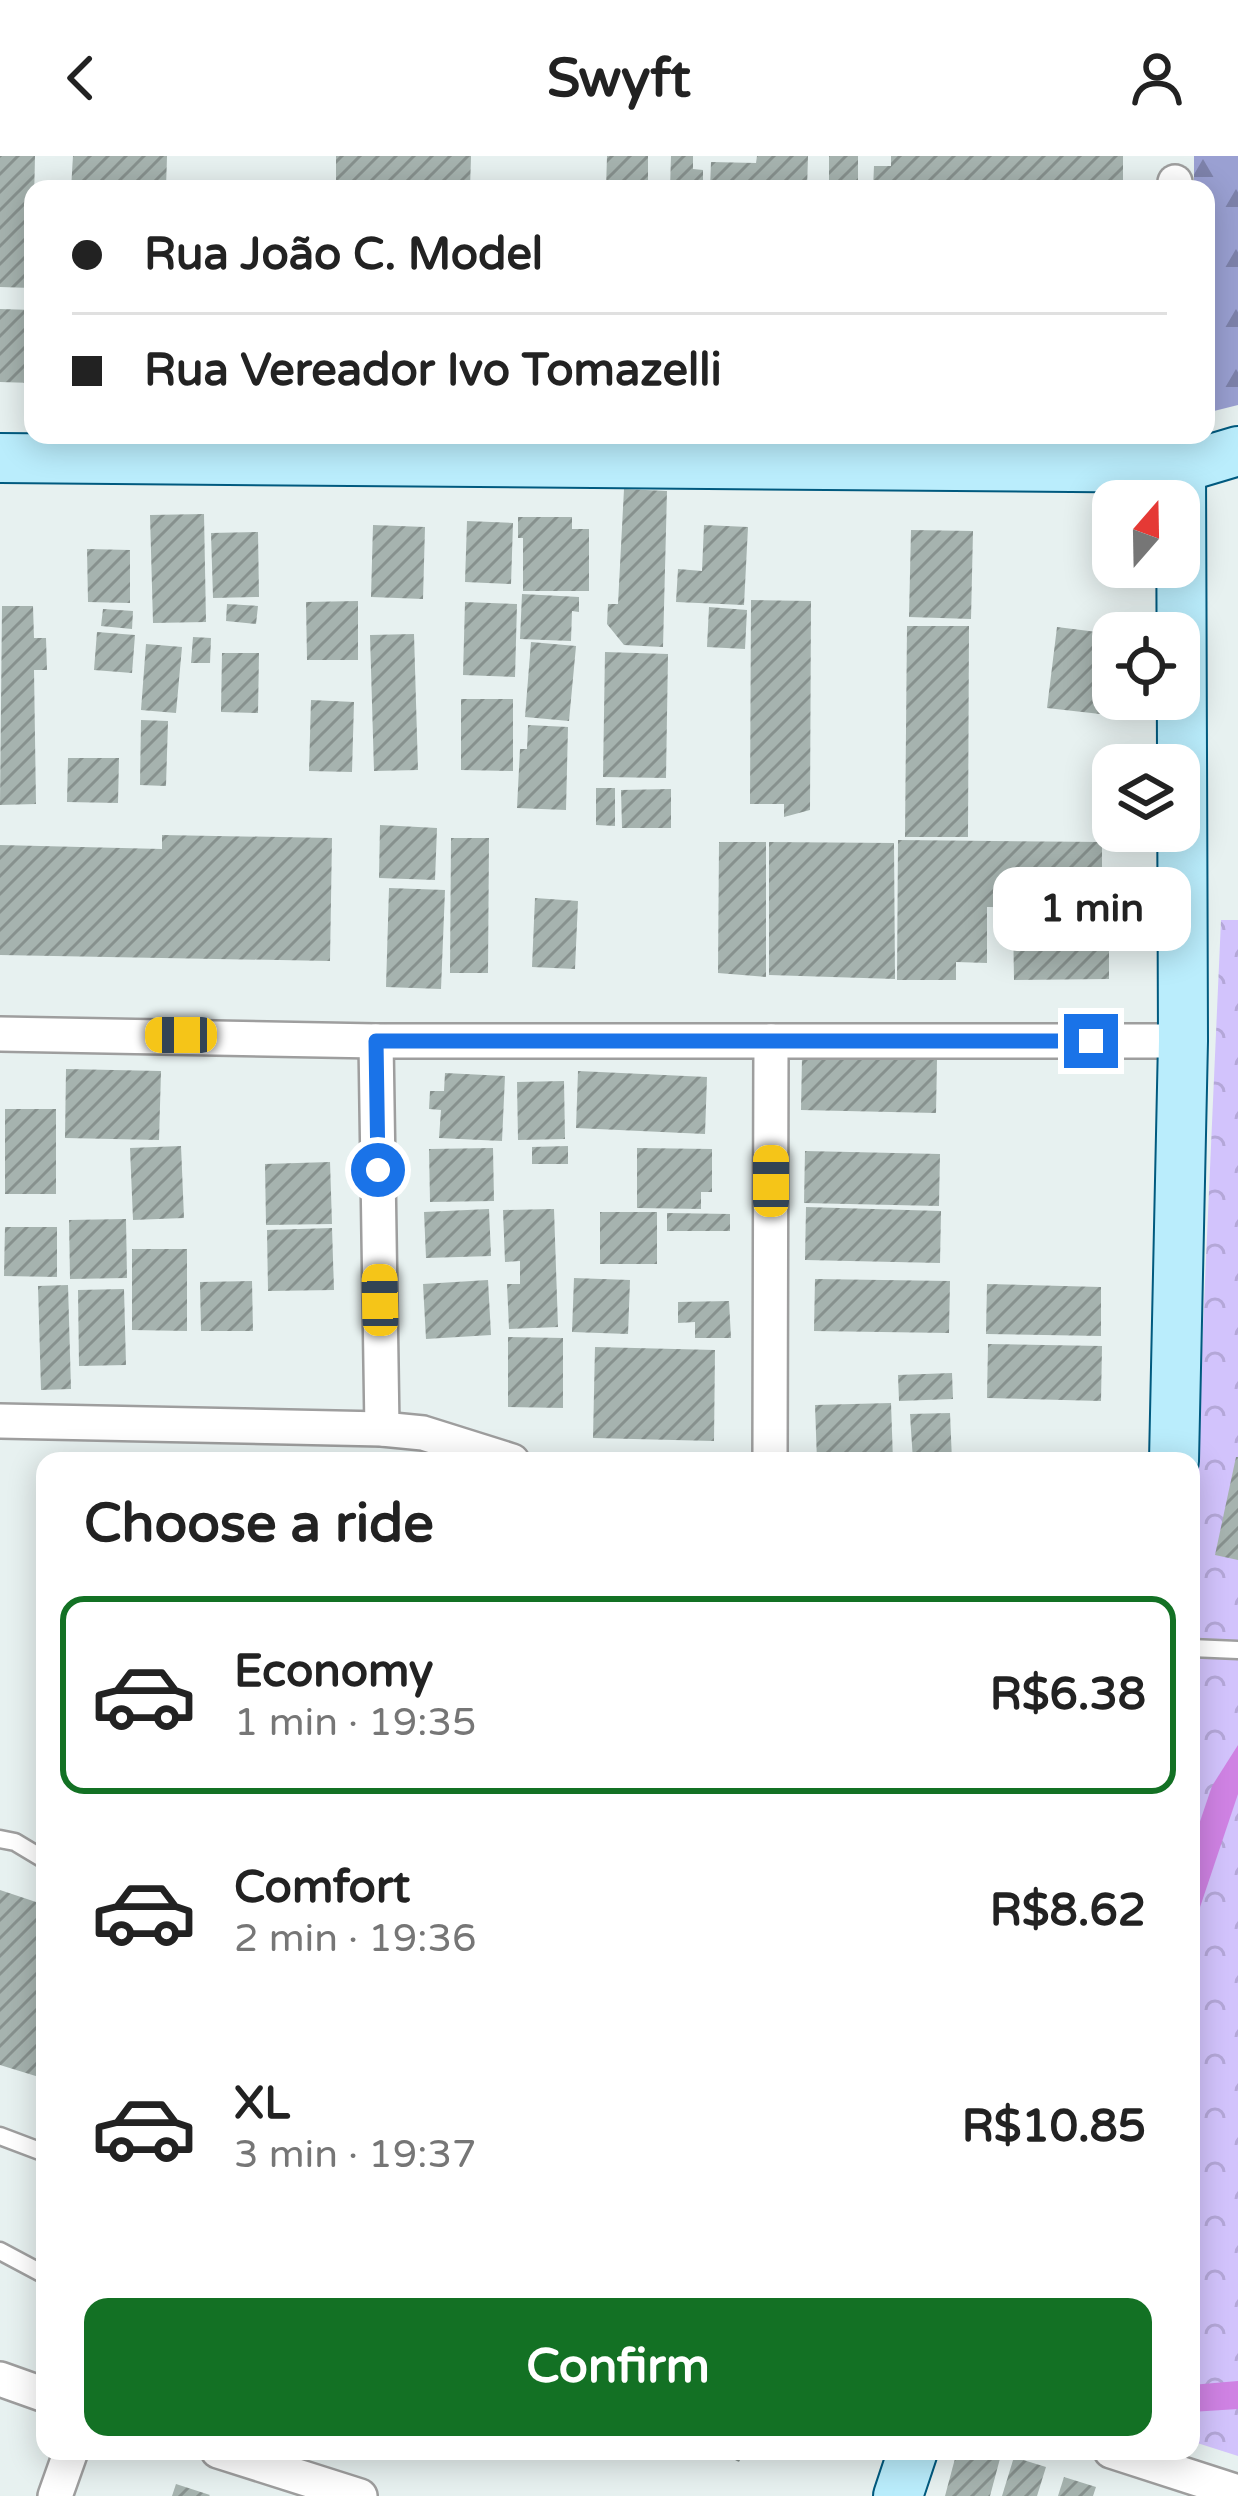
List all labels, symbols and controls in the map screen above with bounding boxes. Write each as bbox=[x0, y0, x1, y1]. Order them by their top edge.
icon: back bbox=[48, 45, 114, 111]
icon: person bbox=[1124, 45, 1190, 111]
text: Swyft bbox=[547, 46, 691, 111]
text: Rua João C. Model bbox=[144, 228, 543, 282]
text: Rua Vereador Ivo Tomazelli bbox=[144, 344, 722, 398]
north arrow bbox=[1092, 480, 1200, 588]
map controls bbox=[1092, 480, 1200, 852]
button: locate bbox=[1092, 612, 1200, 720]
button: layers bbox=[1092, 744, 1200, 852]
callout: 1 min bbox=[992, 867, 1190, 951]
text: 1 min bbox=[1040, 885, 1144, 932]
route end bbox=[1064, 1014, 1118, 1068]
car bbox=[145, 1017, 217, 1053]
route start bbox=[351, 1143, 405, 1197]
car bbox=[753, 1145, 789, 1217]
car bbox=[361, 1264, 399, 1336]
text: Choose a ride bbox=[84, 1491, 434, 1556]
icon: car bbox=[90, 1641, 198, 1749]
text: Economy bbox=[234, 1645, 433, 1699]
text: R$6.38 bbox=[990, 1668, 1146, 1722]
text: 1 min · 19:35 bbox=[234, 1699, 476, 1746]
icon: car bbox=[90, 1857, 198, 1965]
text: Comfort bbox=[234, 1861, 410, 1915]
text: R$8.62 bbox=[990, 1884, 1146, 1938]
text: 2 min · 19:36 bbox=[234, 1915, 476, 1962]
icon: car bbox=[90, 2073, 198, 2181]
text: XL bbox=[234, 2077, 290, 2131]
text: R$10.85 bbox=[962, 2100, 1146, 2154]
text: 3 min · 19:37 bbox=[234, 2131, 476, 2178]
button: Confirm bbox=[84, 2298, 1152, 2436]

